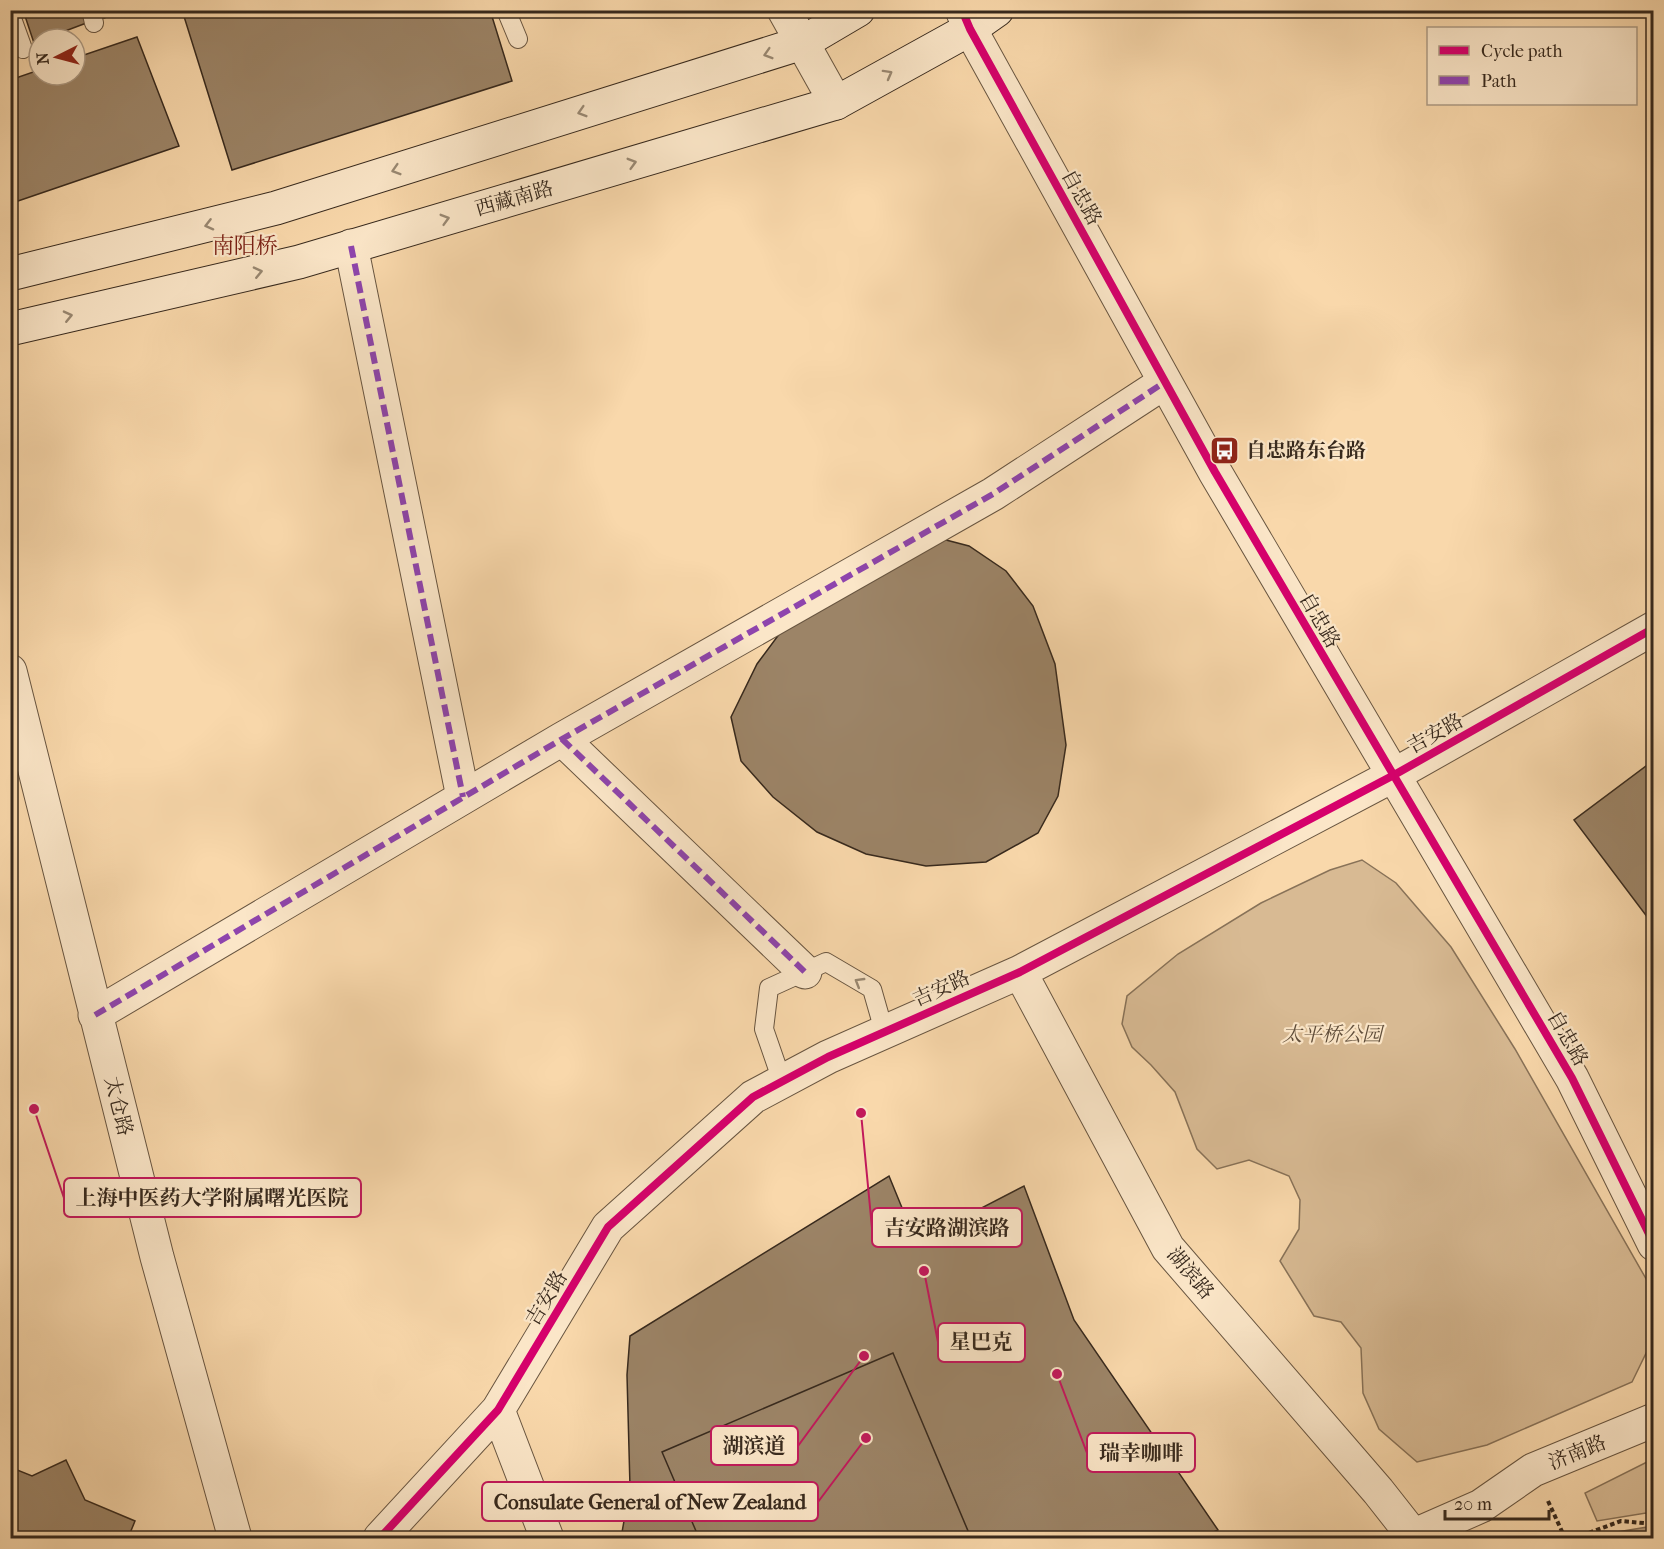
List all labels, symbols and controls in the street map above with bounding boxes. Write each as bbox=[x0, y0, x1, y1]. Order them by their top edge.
north arrow bbox=[27, 27, 87, 87]
legend bbox=[1427, 27, 1637, 105]
text: Cycle path bbox=[1481, 41, 1562, 62]
one-way arrow bbox=[763, 47, 774, 59]
text: N bbox=[32, 51, 53, 66]
one-way arrow bbox=[881, 70, 892, 81]
text: Path bbox=[1481, 71, 1517, 92]
one-way arrow bbox=[577, 105, 588, 117]
one-way arrow bbox=[626, 158, 637, 170]
one-way arrow bbox=[391, 163, 402, 175]
street label: 自忠路 bbox=[1057, 165, 1106, 229]
street label: 西藏南路 bbox=[473, 176, 556, 221]
one-way arrow bbox=[439, 214, 450, 226]
one-way arrow bbox=[204, 217, 214, 230]
district label: 南阳桥 bbox=[212, 233, 278, 259]
one-way arrow bbox=[252, 266, 262, 279]
one-way arrow bbox=[62, 310, 72, 323]
bus stop icon: 自忠路东台路 bbox=[1209, 434, 1241, 466]
place label: 自忠路东台路 bbox=[1246, 439, 1366, 462]
street label: 自忠路 bbox=[1295, 589, 1345, 652]
street label: 吉安路 bbox=[1403, 709, 1467, 758]
street label: 吉安路 bbox=[909, 966, 973, 1011]
one-way arrow bbox=[855, 977, 865, 989]
street label: 自忠路 bbox=[1543, 1007, 1593, 1070]
park label: 太平桥公园 bbox=[1282, 1023, 1385, 1046]
street label: 太仓路 bbox=[100, 1074, 137, 1138]
callout: 上海中医药大学附属曙光医院 bbox=[64, 1178, 361, 1217]
text: 上海中医药大学附属曙光医院 bbox=[76, 1186, 349, 1210]
callout: 吉安路湖滨路 bbox=[872, 1208, 1022, 1247]
text: 吉安路湖滨路 bbox=[884, 1216, 1010, 1240]
street label: 湖滨路 bbox=[1163, 1243, 1219, 1304]
street label: 吉安路 bbox=[521, 1267, 572, 1330]
callout: 星巴克 bbox=[938, 1323, 1025, 1362]
text: 星巴克 bbox=[950, 1330, 1013, 1354]
callout: 湖滨道 bbox=[711, 1426, 798, 1465]
street label: 济南路 bbox=[1545, 1431, 1609, 1474]
callout: 瑞幸咖啡 bbox=[1087, 1433, 1195, 1472]
text: 湖滨道 bbox=[723, 1434, 786, 1458]
text: 瑞幸咖啡 bbox=[1099, 1441, 1183, 1465]
callout: Consulate General of New Zealand bbox=[482, 1482, 818, 1521]
scale bar bbox=[1445, 1483, 1548, 1521]
text: Consulate General of New Zealand bbox=[494, 1490, 807, 1514]
text: 20 m bbox=[1454, 1494, 1492, 1515]

